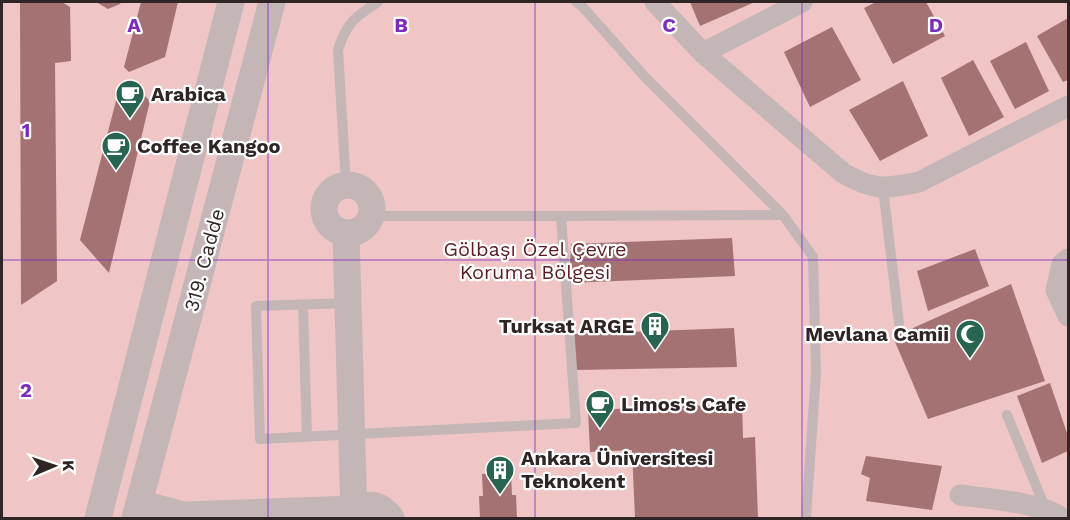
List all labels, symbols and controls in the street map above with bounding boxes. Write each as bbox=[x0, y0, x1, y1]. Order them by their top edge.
text: A bbox=[127, 13, 141, 37]
text: B bbox=[394, 13, 408, 37]
text: C bbox=[662, 13, 676, 37]
text: D bbox=[929, 13, 943, 37]
cafe icon: Arabica bbox=[114, 78, 146, 120]
place label: Arabica bbox=[151, 82, 226, 106]
text: 1 bbox=[22, 118, 30, 142]
cafe icon: Coffee Kangoo bbox=[100, 130, 132, 172]
place label: Coffee Kangoo bbox=[137, 134, 281, 158]
street label: 319. Cadde bbox=[179, 206, 229, 314]
park label: Gölbaşı Özel Çevre Koruma Bölgesi bbox=[443, 237, 627, 284]
building icon: Turksat ARGE bbox=[639, 310, 671, 352]
place label: Turksat ARGE bbox=[499, 314, 634, 338]
mosque icon: Mevlana Camii bbox=[954, 318, 986, 360]
place label: Mevlana Camii bbox=[805, 322, 949, 346]
text: 2 bbox=[20, 378, 32, 402]
cafe icon: Limos's Cafe bbox=[584, 388, 616, 430]
place label: Limos's Cafe bbox=[621, 392, 746, 416]
north arrow bbox=[24, 436, 84, 496]
place label: Ankara Üniversitesi Teknokent bbox=[521, 446, 713, 493]
building icon: Ankara Üniversitesi Teknokent bbox=[484, 454, 516, 496]
text: K bbox=[59, 460, 78, 471]

